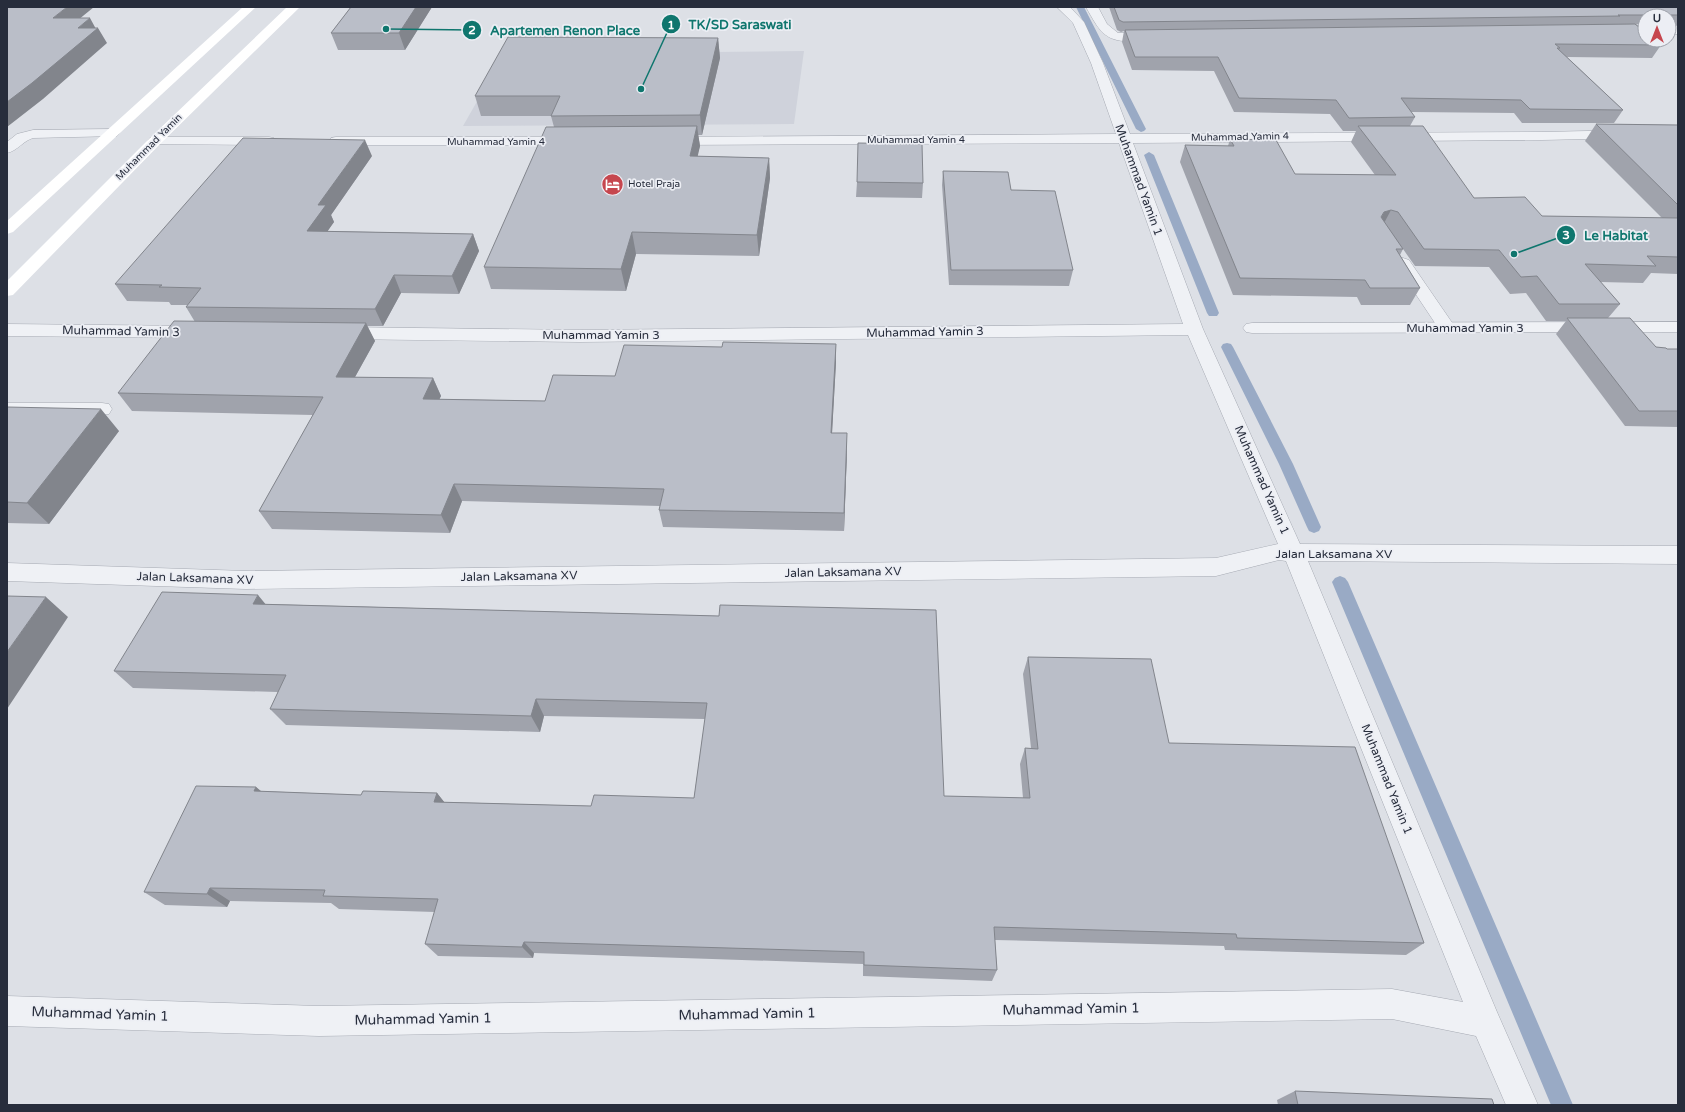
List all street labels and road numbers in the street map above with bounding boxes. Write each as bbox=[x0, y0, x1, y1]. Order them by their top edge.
street label: Muhammad Yamin bbox=[113, 111, 185, 183]
street label: Muhammad Yamin 1 bbox=[1112, 122, 1166, 238]
street label: Muhammad Yamin 4 bbox=[1191, 130, 1289, 144]
street label: Muhammad Yamin 4 bbox=[867, 134, 965, 146]
street label: Muhammad Yamin 4 bbox=[447, 136, 545, 148]
street label: Muhammad Yamin 3 bbox=[1406, 321, 1524, 335]
street label: Muhammad Yamin 3 bbox=[62, 323, 180, 339]
street label: Muhammad Yamin 3 bbox=[866, 324, 984, 340]
street label: Muhammad Yamin 3 bbox=[542, 328, 660, 342]
street label: Muhammad Yamin 1 bbox=[1232, 423, 1292, 537]
street label: Jalan Laksamana XV bbox=[1276, 547, 1393, 561]
street label: Jalan Laksamana XV bbox=[784, 564, 902, 580]
street label: Jalan Laksamana XV bbox=[460, 568, 578, 584]
street label: Jalan Laksamana XV bbox=[136, 569, 254, 587]
street label: Muhammad Yamin 1 bbox=[1358, 722, 1416, 836]
street label: Muhammad Yamin 1 bbox=[1002, 999, 1140, 1019]
street label: Muhammad Yamin 1 bbox=[31, 1003, 169, 1025]
street label: Muhammad Yamin 1 bbox=[678, 1004, 816, 1024]
street label: Muhammad Yamin 1 bbox=[354, 1009, 492, 1029]

